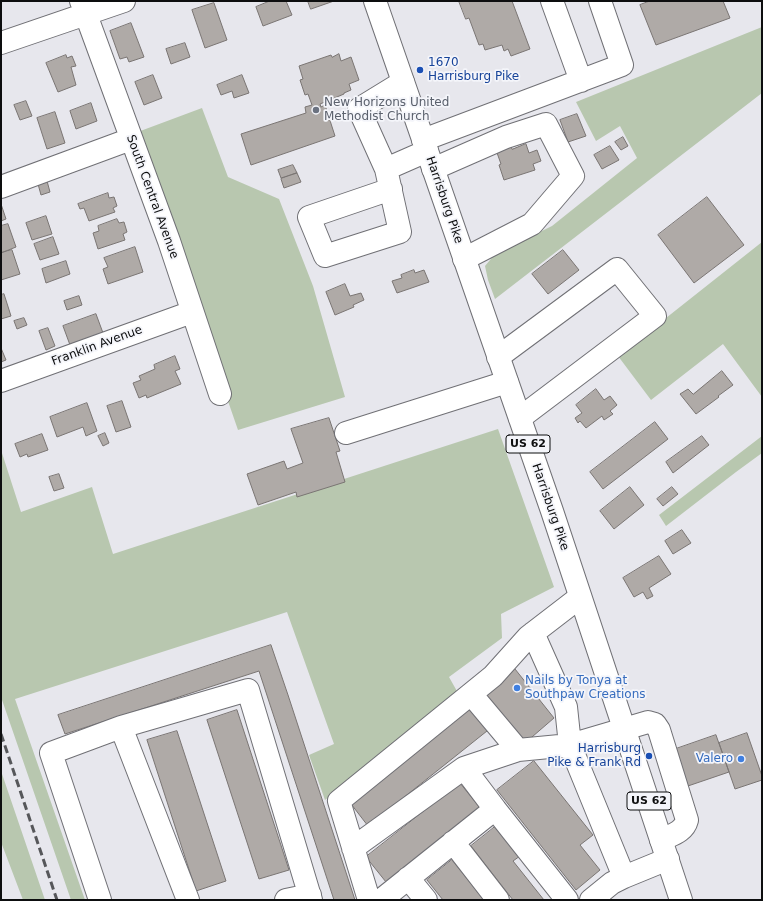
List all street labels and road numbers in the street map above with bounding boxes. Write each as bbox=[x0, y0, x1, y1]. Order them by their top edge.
street label: South Central Avenue bbox=[123, 133, 181, 261]
street label: Harrisburg Pike bbox=[422, 155, 466, 245]
street label: Franklin Avenue bbox=[50, 323, 144, 369]
road number: US 62 bbox=[506, 435, 550, 453]
street label: Harrisburg Pike bbox=[528, 462, 572, 552]
road number: US 62 bbox=[627, 792, 671, 810]

